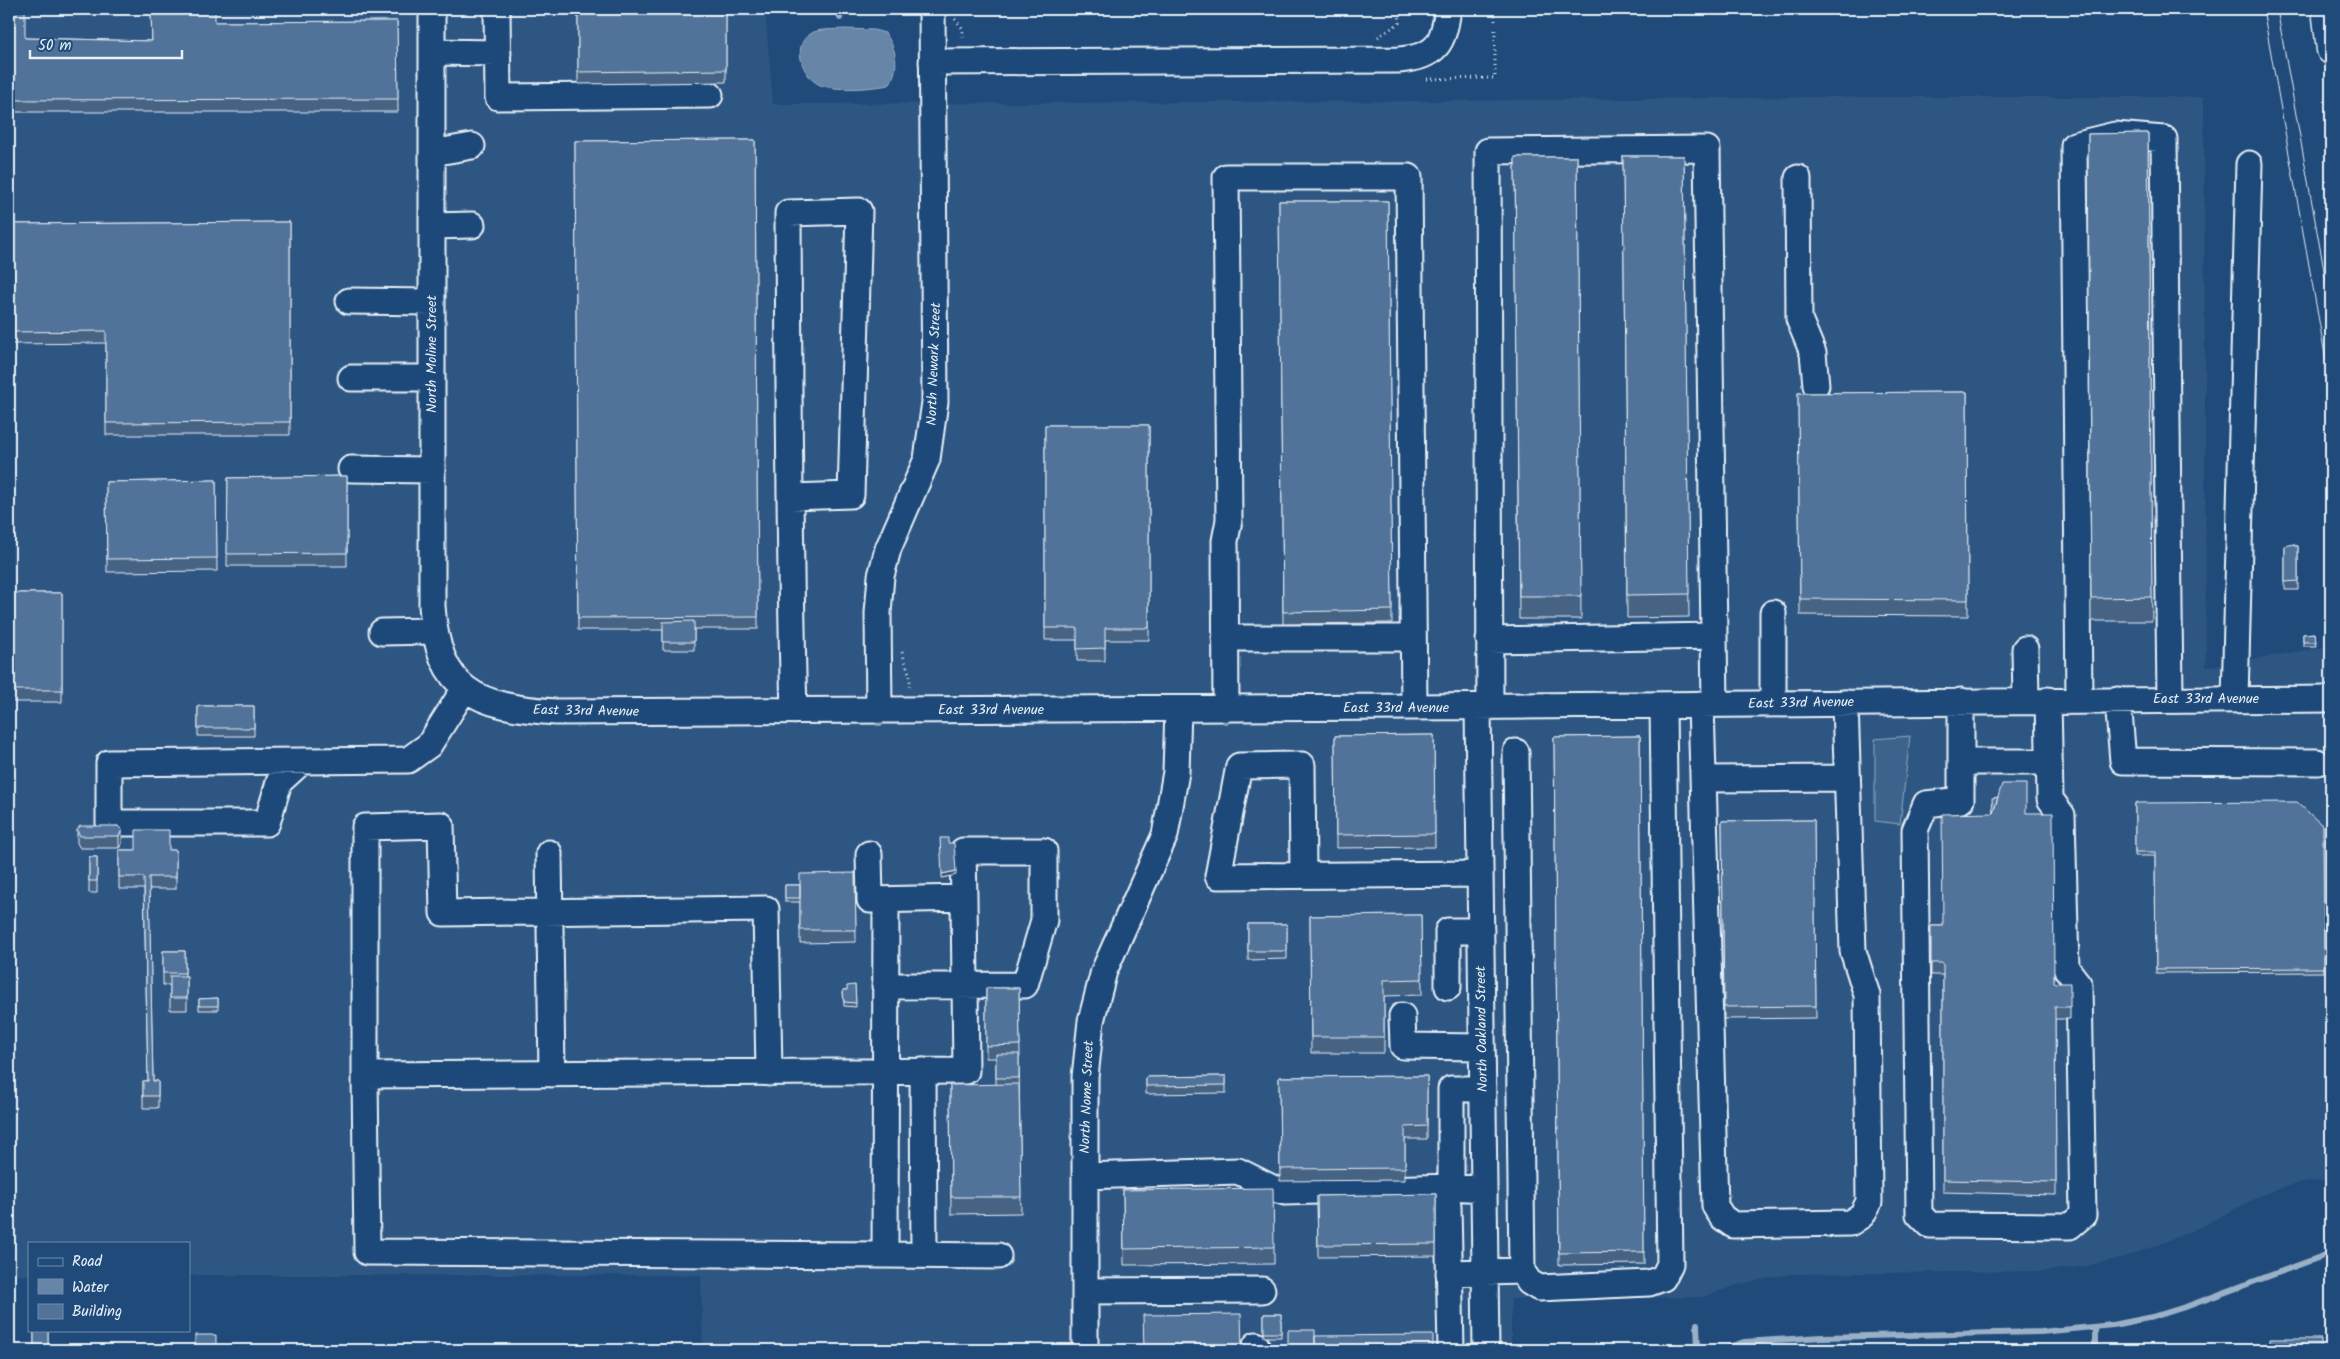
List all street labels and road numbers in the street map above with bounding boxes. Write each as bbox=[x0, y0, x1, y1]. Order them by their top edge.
street label: North Moline Street bbox=[421, 294, 443, 413]
street label: North Newark Street bbox=[921, 302, 947, 426]
street label: East 33rd Avenue bbox=[2153, 688, 2260, 710]
street label: East 33rd Avenue bbox=[1748, 691, 1855, 715]
street label: East 33rd Avenue bbox=[1343, 697, 1450, 719]
street label: East 33rd Avenue bbox=[533, 699, 640, 723]
street label: East 33rd Avenue bbox=[938, 699, 1045, 721]
street label: North Oakland Street bbox=[1470, 965, 1494, 1092]
street label: North Nome Street bbox=[1074, 1039, 1100, 1154]

